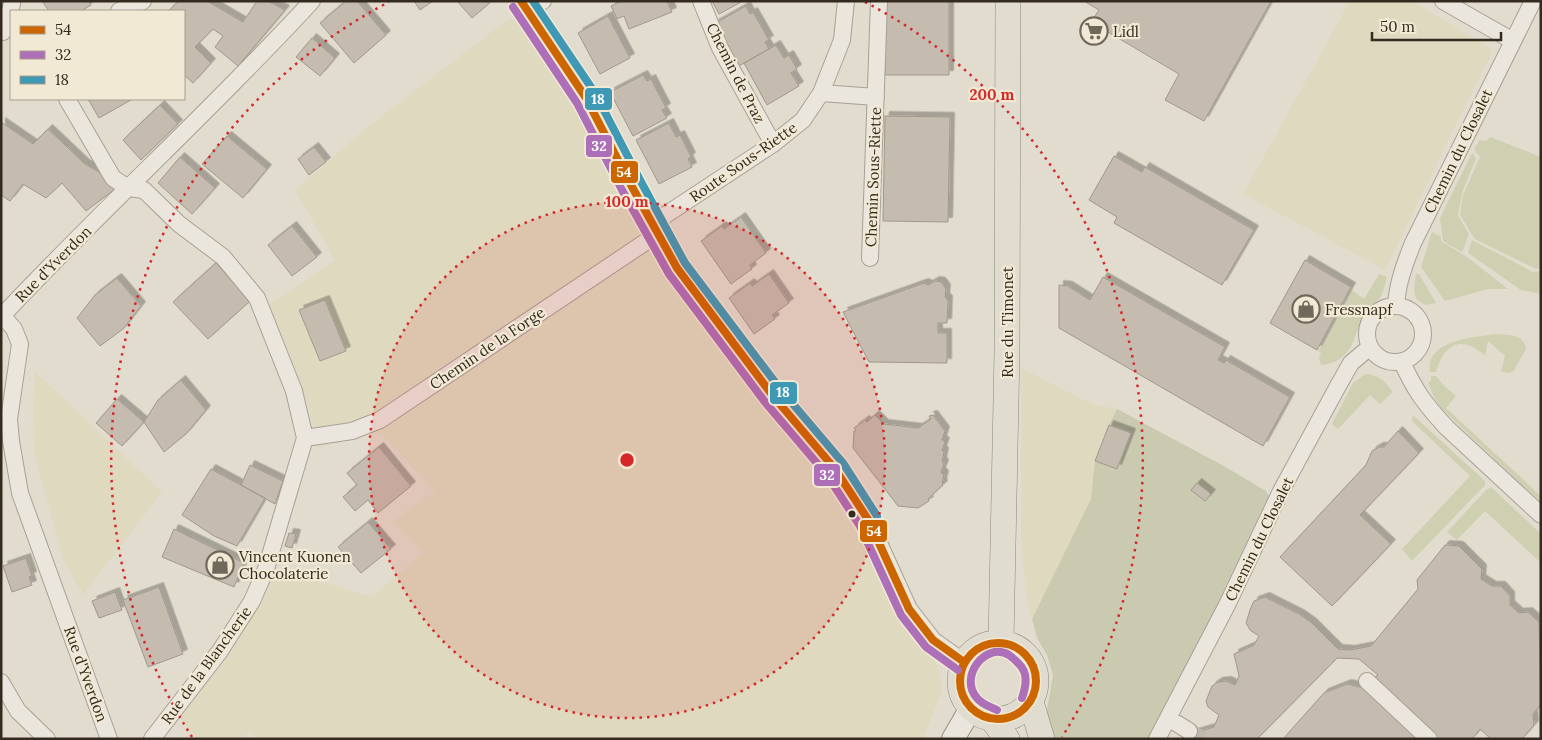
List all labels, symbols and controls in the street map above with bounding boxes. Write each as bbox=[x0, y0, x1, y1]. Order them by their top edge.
legend bbox=[10, 10, 185, 100]
scale bar bbox=[1372, 10, 1501, 42]
supermarket icon: Lidl bbox=[1079, 16, 1109, 46]
text: 50 m bbox=[1380, 17, 1415, 36]
text: 54 bbox=[55, 20, 71, 39]
street label: Chemin de Praz bbox=[703, 20, 769, 126]
place label: Lidl bbox=[1113, 22, 1139, 41]
text: 32 bbox=[55, 45, 71, 64]
text: 18 bbox=[55, 70, 69, 89]
text: 200 m bbox=[970, 85, 1015, 104]
street label: Chemin du Closalet bbox=[1420, 86, 1496, 216]
line badge: 18 bbox=[584, 87, 613, 111]
text: 18 bbox=[591, 90, 605, 108]
street label: Chemin Sous-Riette bbox=[861, 107, 885, 247]
street label: Route Sous-Riette bbox=[686, 118, 800, 206]
line badge: 32 bbox=[585, 134, 613, 158]
text: 32 bbox=[591, 137, 607, 155]
line badge: 54 bbox=[610, 160, 639, 184]
text: 54 bbox=[616, 163, 632, 181]
text: 100 m bbox=[606, 192, 649, 211]
street label: Rue d'Yverdon bbox=[11, 222, 95, 306]
street label: Rue du Timonet bbox=[998, 266, 1017, 378]
shop icon: Fressnapf bbox=[1291, 294, 1321, 324]
place label: Fressnapf bbox=[1325, 300, 1393, 319]
street label: Chemin de la Forge bbox=[426, 302, 548, 394]
line badge: 18 bbox=[769, 381, 798, 405]
text: 18 bbox=[776, 383, 790, 401]
centre of rings bbox=[618, 451, 636, 469]
line badge: 32 bbox=[813, 463, 841, 487]
text: 32 bbox=[819, 466, 835, 484]
street label: Chemin du Closalet bbox=[1221, 474, 1297, 604]
unlabelled marker bbox=[847, 509, 857, 519]
line badge: 54 bbox=[859, 519, 888, 543]
text: 54 bbox=[866, 522, 882, 540]
place label: Vincent Kuonen Chocolaterie bbox=[238, 547, 351, 583]
shop icon: Vincent Kuonen Chocolaterie bbox=[205, 550, 235, 580]
street label: Rue de la Blancherie bbox=[157, 602, 255, 728]
street label: Rue d'Yverdon bbox=[60, 624, 112, 724]

